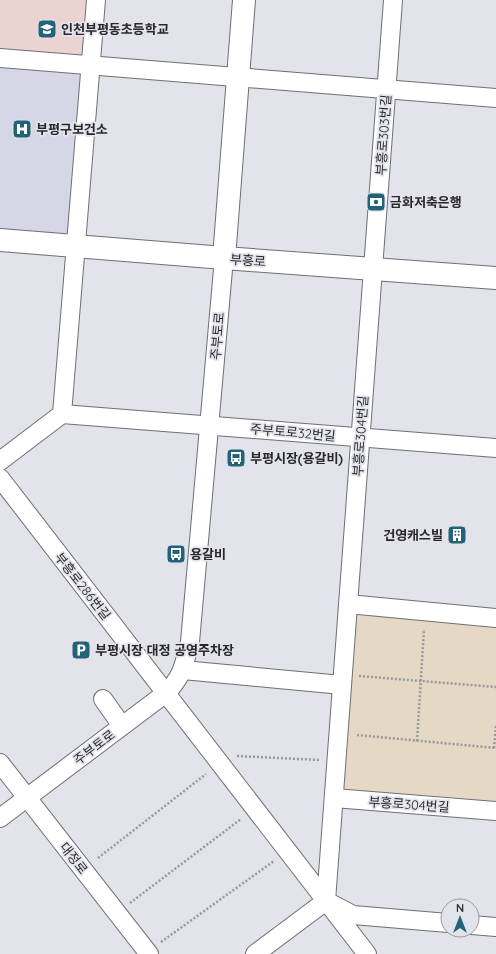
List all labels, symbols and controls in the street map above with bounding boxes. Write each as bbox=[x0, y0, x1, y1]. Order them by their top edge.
school or university icon: 인천부평동초등학교 bbox=[36, 18, 58, 40]
place label: 인천부평동초등학교 bbox=[61, 21, 169, 37]
street label: 부흥로303번길 bbox=[372, 94, 394, 176]
hospital icon: 부평구보건소 bbox=[11, 118, 33, 140]
place label: 부평구보건소 bbox=[36, 121, 108, 137]
bank icon: 금화저축은행 bbox=[365, 191, 387, 213]
place label: 금화저축은행 bbox=[390, 194, 462, 210]
street label: 부흥로 bbox=[230, 251, 266, 269]
street label: 주부토로 bbox=[207, 311, 227, 361]
street label: 부흥로304번길 bbox=[349, 395, 371, 477]
street label: 주부토로32번길 bbox=[250, 420, 336, 444]
bus stop icon: 부평시장(용갈비) bbox=[225, 447, 247, 469]
place label: 부평시장(용갈비) bbox=[250, 450, 343, 466]
building icon: 건영캐스빌 bbox=[446, 524, 468, 546]
place label: 건영캐스빌 bbox=[383, 527, 443, 543]
bus stop icon: 용갈비 bbox=[165, 543, 187, 565]
place label: 용갈비 bbox=[190, 546, 226, 562]
street label: 부흥로286번길 bbox=[52, 549, 114, 623]
parking icon: 부평시장 대정 공영주차장 bbox=[70, 639, 92, 661]
place label: 부평시장 대정 공영주차장 bbox=[95, 642, 234, 658]
street label: 주부토로 bbox=[70, 726, 118, 768]
street label: 부흥로304번길 bbox=[368, 793, 450, 815]
street label: 대정로 bbox=[57, 839, 91, 877]
north arrow bbox=[440, 898, 480, 938]
text: N bbox=[456, 901, 464, 915]

